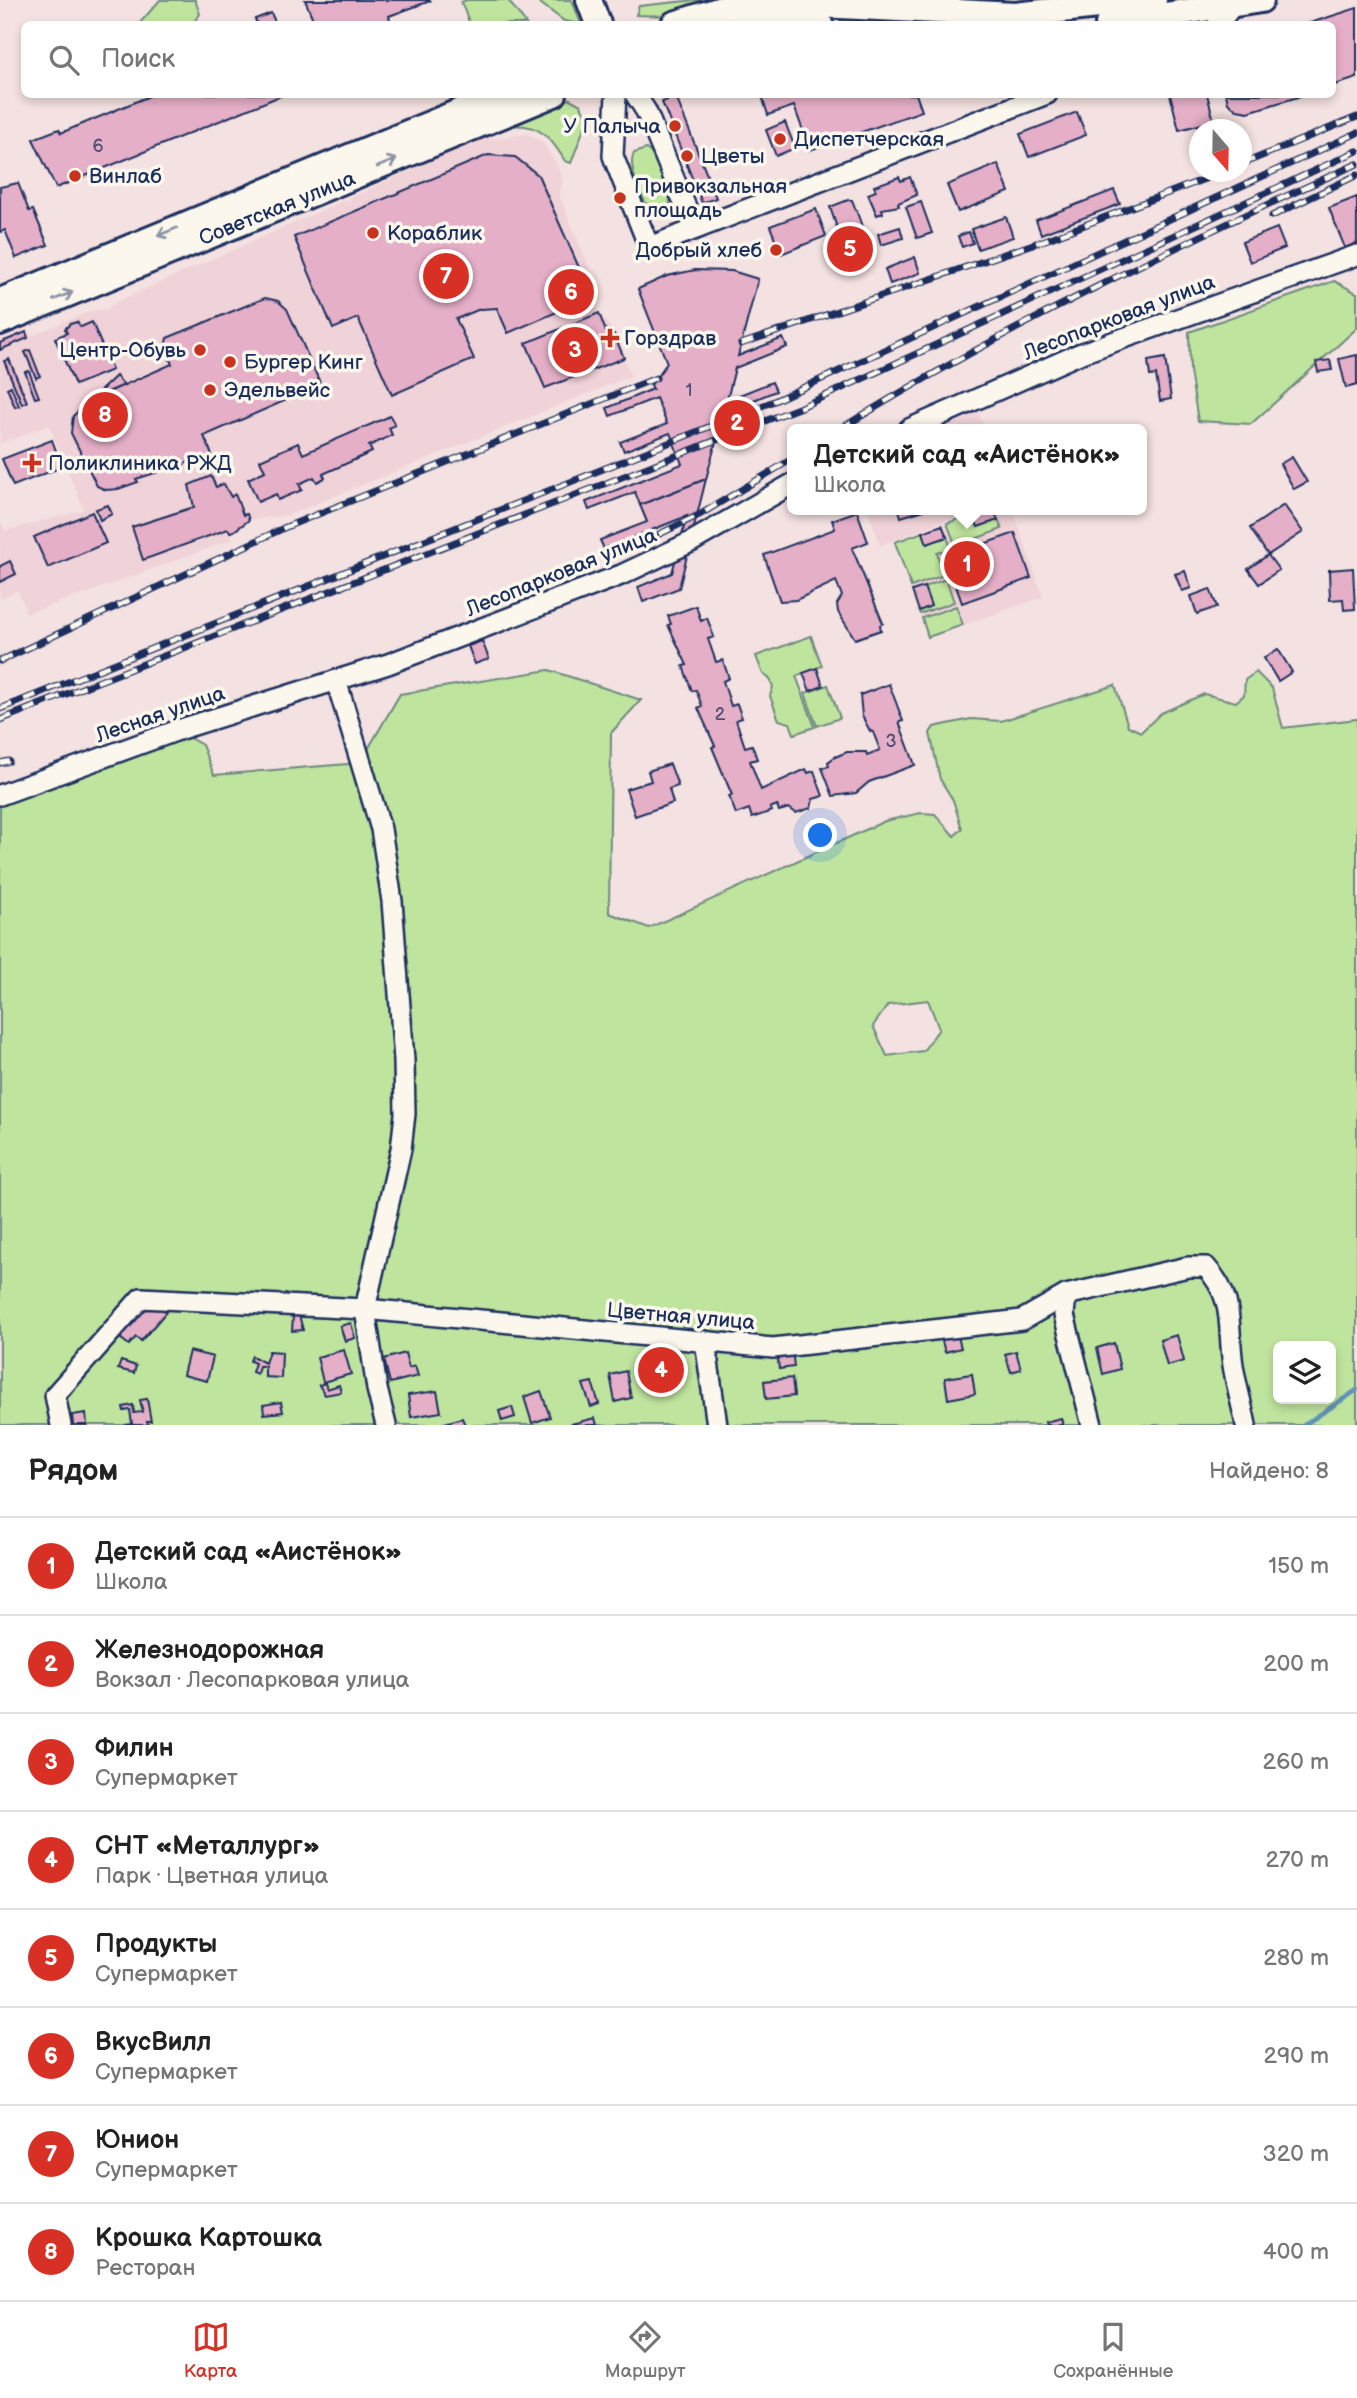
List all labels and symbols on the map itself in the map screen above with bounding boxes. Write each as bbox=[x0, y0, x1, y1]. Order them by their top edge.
place label: У Палыча bbox=[563, 114, 662, 139]
marker: У Палыча bbox=[667, 118, 683, 134]
north arrow bbox=[1189, 119, 1252, 182]
place label: Диспетчерская bbox=[794, 127, 944, 152]
marker: Диспетчерская bbox=[772, 131, 788, 147]
house number: 6 bbox=[93, 136, 104, 157]
place label: Цветы bbox=[701, 144, 765, 169]
marker: Цветы bbox=[679, 148, 695, 164]
one-way arrow bbox=[376, 155, 397, 168]
place label: Винлаб bbox=[89, 164, 162, 189]
street label: Советская улица bbox=[195, 166, 359, 251]
marker: Винлаб bbox=[67, 168, 83, 184]
place label: Привокзальная площадь bbox=[634, 174, 787, 223]
marker: Привокзальная площадь bbox=[612, 190, 628, 206]
place label: Кораблик bbox=[387, 221, 482, 246]
pin: 5 bbox=[827, 223, 873, 275]
marker: Кораблик bbox=[365, 225, 381, 241]
one-way arrow bbox=[157, 226, 178, 239]
place label: Добрый хлеб bbox=[635, 238, 762, 263]
marker: Добрый хлеб bbox=[768, 242, 784, 258]
pin: 7 bbox=[423, 250, 469, 302]
pin: 6 bbox=[548, 266, 594, 318]
street label: Лесопарковая улица bbox=[1019, 269, 1219, 366]
one-way arrow bbox=[52, 288, 73, 301]
pin: 3 bbox=[552, 324, 598, 376]
place label: Горздрав bbox=[624, 326, 716, 351]
marker: Горздрав bbox=[602, 330, 618, 346]
place label: Центр-Обувь bbox=[59, 338, 187, 363]
marker: Центр-Обувь bbox=[192, 342, 208, 358]
place label: Бургер Кинг bbox=[244, 350, 363, 375]
marker: Бургер Кинг bbox=[222, 354, 238, 370]
place label: Эдельвейс bbox=[224, 378, 330, 403]
house number: 1 bbox=[686, 380, 692, 401]
marker: Эдельвейс bbox=[202, 382, 218, 398]
pin: 8 bbox=[82, 389, 128, 441]
pin: 2 bbox=[714, 397, 760, 449]
place label: Поликлиника РЖД bbox=[48, 451, 232, 476]
marker: Поликлиника РЖД bbox=[22, 453, 42, 473]
street label: Лесопарковая улица bbox=[461, 523, 661, 623]
pin: 1 bbox=[944, 538, 990, 590]
street label: Лесная улица bbox=[91, 680, 229, 749]
house number: 2 bbox=[715, 704, 726, 725]
house number: 3 bbox=[885, 731, 897, 752]
your location bbox=[803, 818, 837, 852]
street label: Цветная улица bbox=[606, 1298, 756, 1335]
pin: 4 bbox=[638, 1344, 684, 1396]

